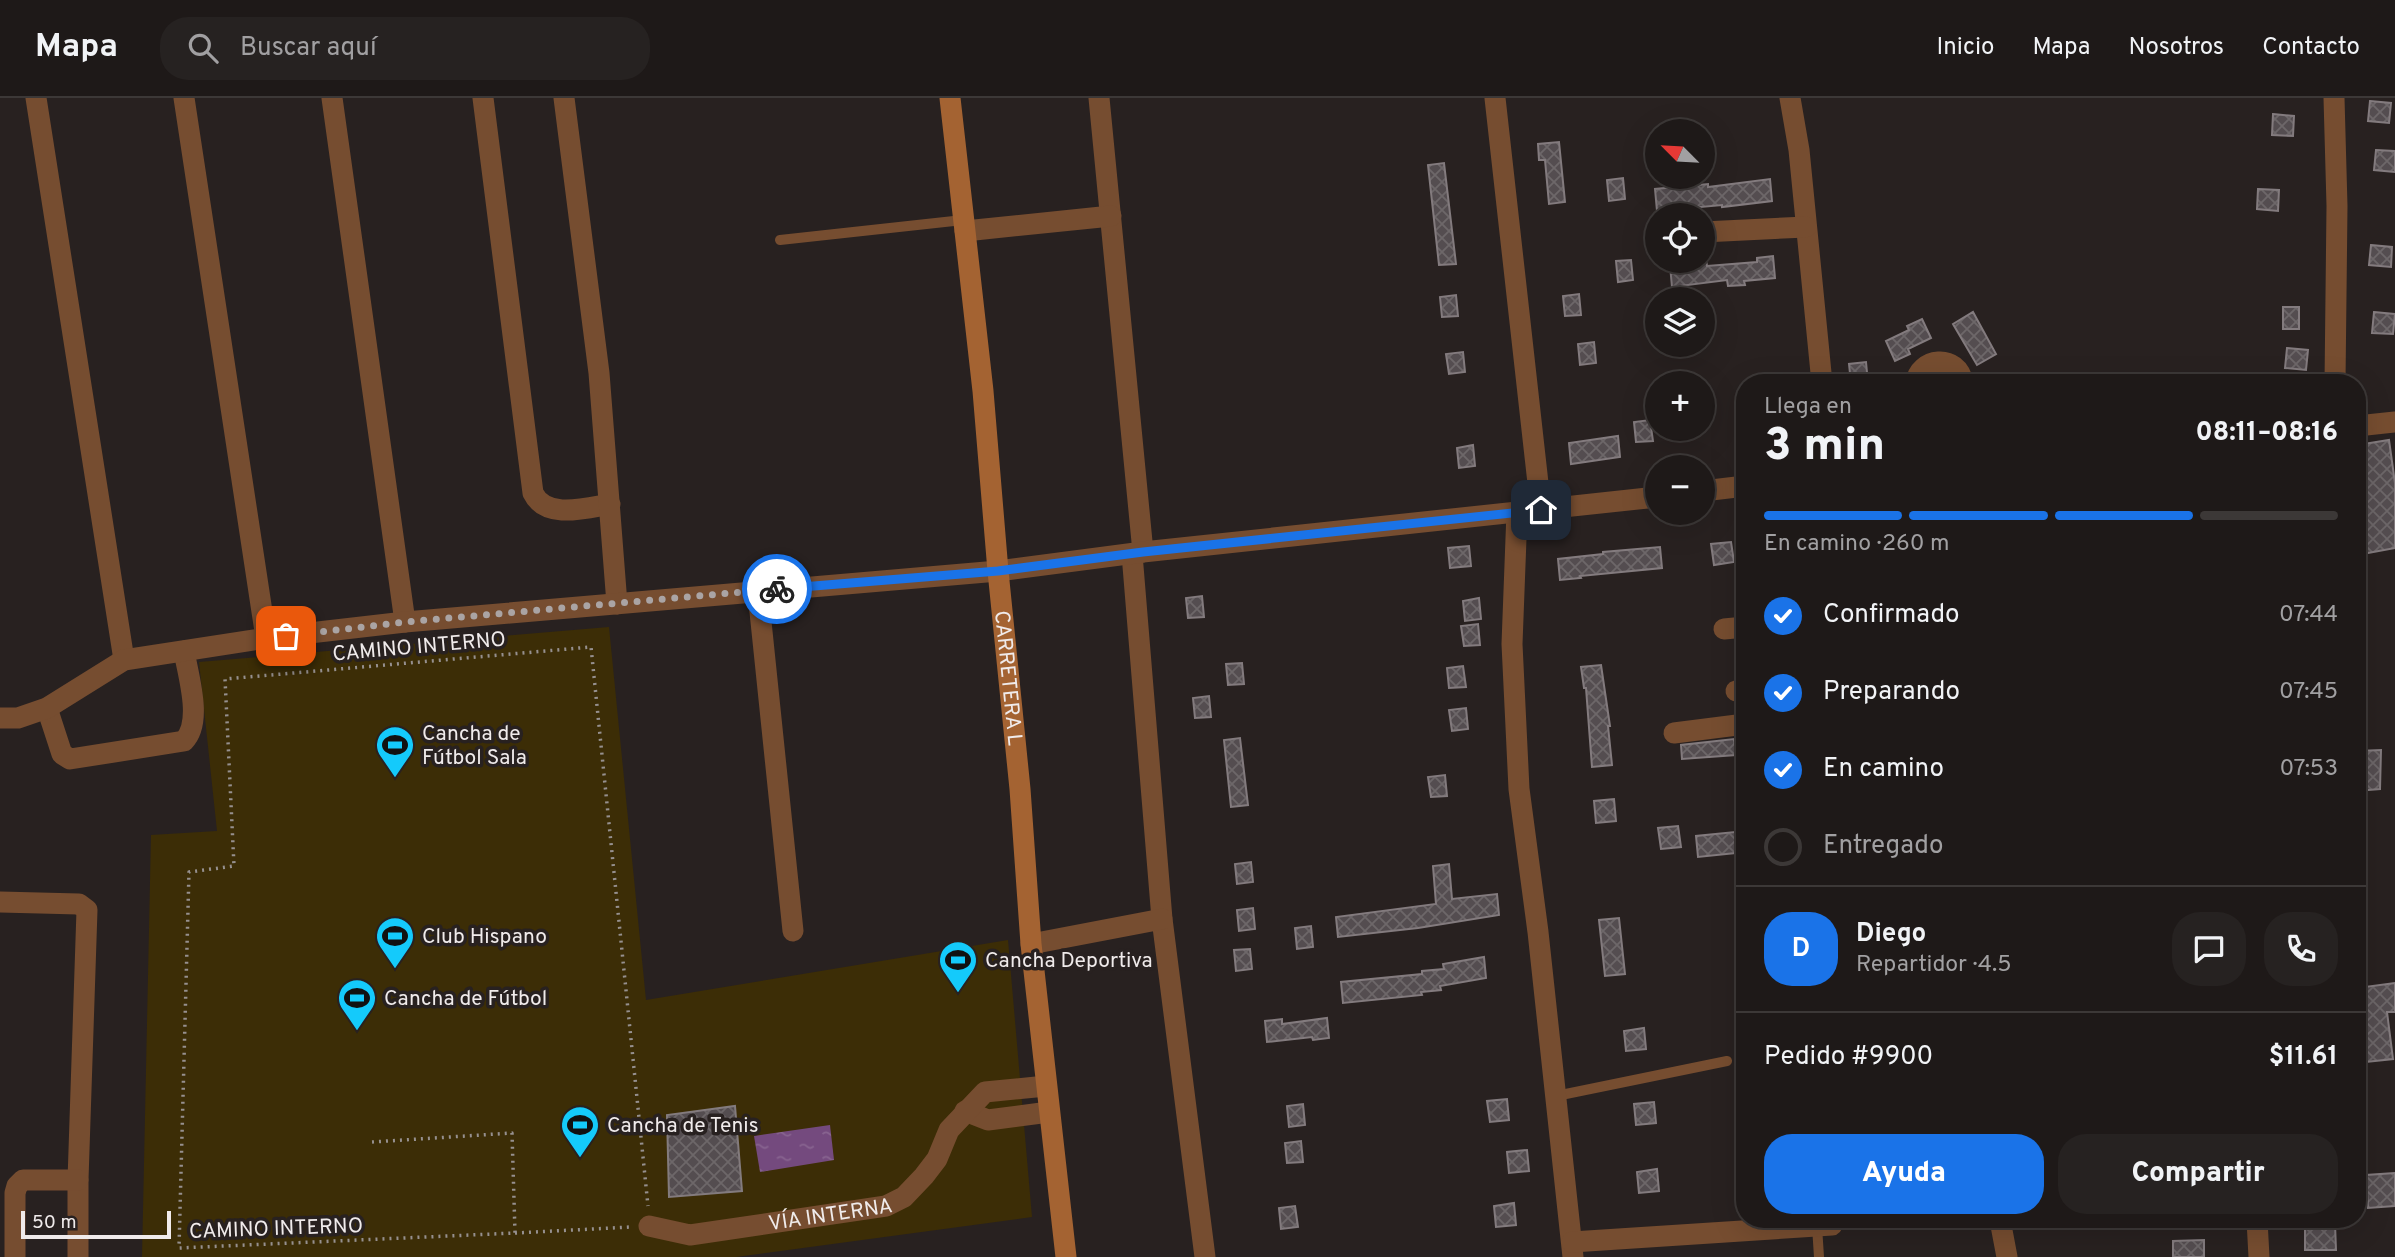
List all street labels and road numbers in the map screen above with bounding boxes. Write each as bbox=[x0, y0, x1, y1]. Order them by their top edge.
street label: CARRETERA L bbox=[987, 609, 1028, 747]
street label: CAMINO INTERNO bbox=[331, 626, 507, 669]
street label: VÍA INTERNA bbox=[767, 1193, 895, 1238]
street label: CAMINO INTERNO bbox=[189, 1213, 364, 1246]

